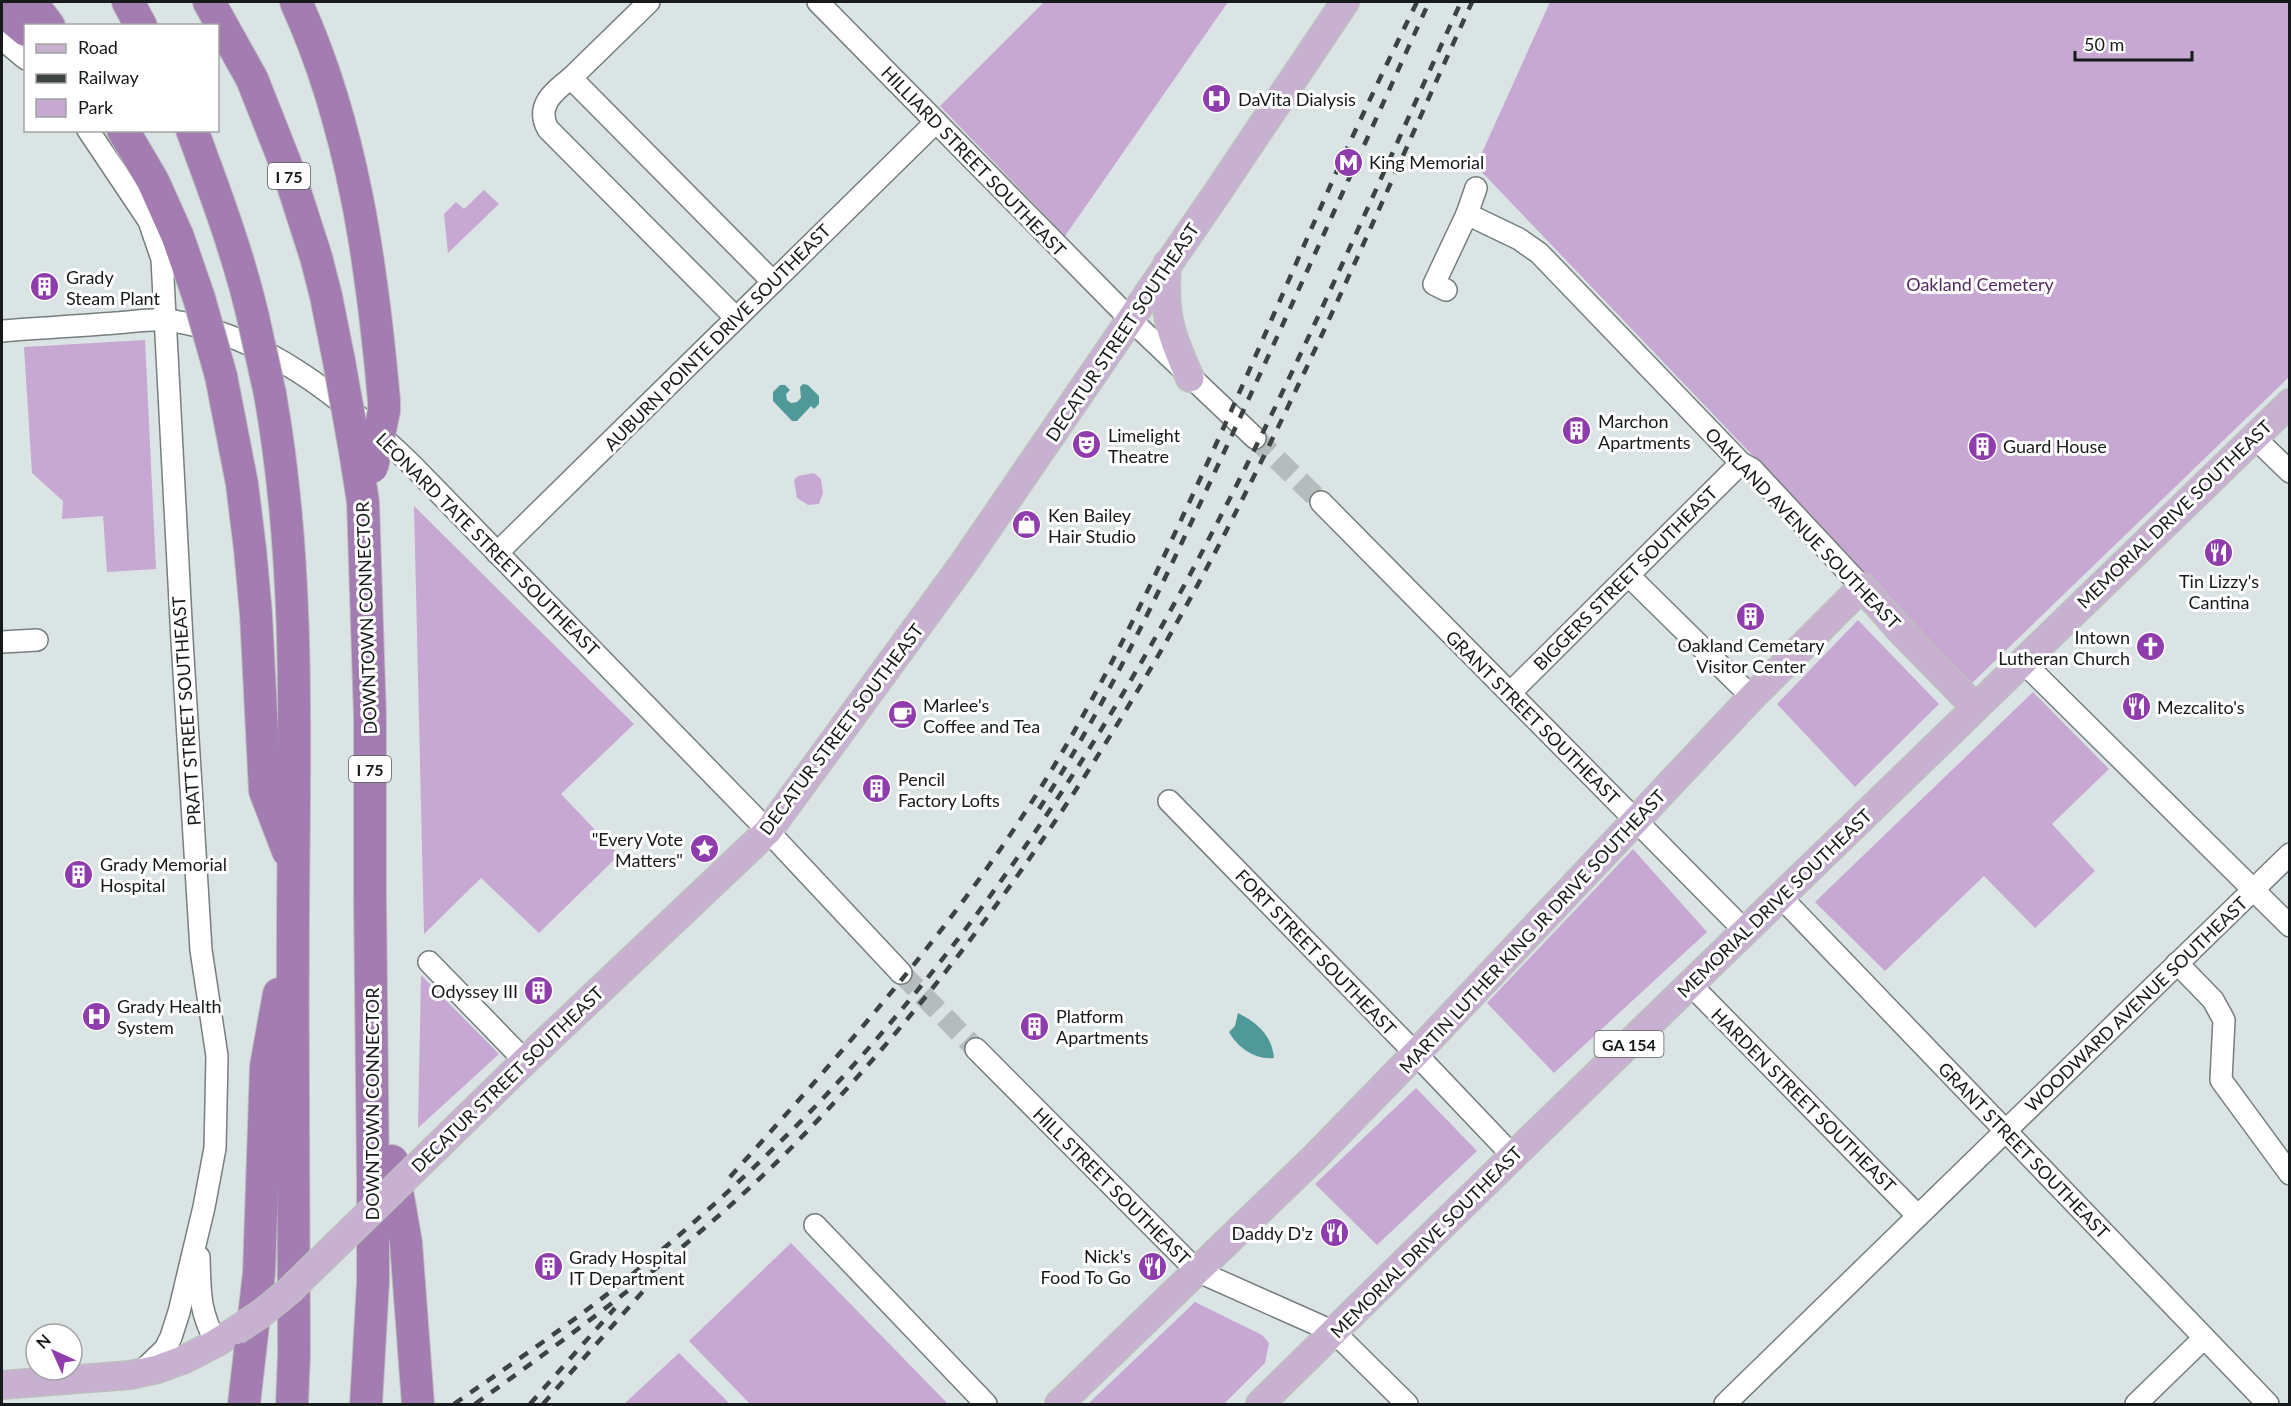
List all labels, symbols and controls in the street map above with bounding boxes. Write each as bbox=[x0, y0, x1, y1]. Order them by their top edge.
legend bbox=[24, 24, 219, 132]
scale bar bbox=[2075, 24, 2192, 62]
text: 50 m bbox=[2084, 33, 2124, 55]
text: Road bbox=[78, 36, 118, 58]
street label: HILLIARD STREET SOUTHEAST bbox=[877, 61, 1071, 261]
text: Railway bbox=[78, 66, 139, 88]
hospital icon: DaVita Dialysis bbox=[1201, 83, 1233, 115]
place label: DaVita Dialysis bbox=[1238, 88, 1356, 110]
text: Park bbox=[78, 96, 114, 118]
metro station icon: King Memorial bbox=[1332, 146, 1364, 178]
place label: King Memorial bbox=[1369, 151, 1484, 173]
road number: I 75 bbox=[268, 163, 310, 189]
street label: DECATUR STREET SOUTHEAST bbox=[1041, 218, 1204, 445]
street label: AUBURN POINTE DRIVE SOUTHEAST bbox=[599, 219, 835, 455]
place label: Grady Steam Plant bbox=[66, 266, 160, 309]
building icon: Grady Steam Plant bbox=[29, 271, 61, 303]
park label: Oakland Cemetery bbox=[1906, 273, 2054, 295]
place label: Marchon Apartments bbox=[1598, 410, 1691, 453]
building icon: Marchon Apartments bbox=[1561, 415, 1593, 447]
street label: MEMORIAL DRIVE SOUTHEAST bbox=[2072, 415, 2276, 613]
street label: OAKLAND AVENUE SOUTHEAST bbox=[1701, 423, 1905, 634]
place label: Limelight Theatre bbox=[1108, 424, 1181, 467]
street label: LEONARD TATE STREET SOUTHEAST bbox=[372, 428, 604, 660]
theatre icon: Limelight Theatre bbox=[1071, 429, 1103, 461]
building icon: Guard House bbox=[1966, 430, 1998, 462]
place label: Guard House bbox=[2003, 435, 2107, 457]
street label: BIGGERS STREET SOUTHEAST bbox=[1528, 481, 1722, 675]
street label: DOWNTOWN CONNECTOR bbox=[351, 500, 381, 735]
place label: Ken Bailey Hair Studio bbox=[1048, 504, 1136, 547]
shop icon: Ken Bailey Hair Studio bbox=[1011, 509, 1043, 541]
restaurant icon: Tin Lizzy's Cantina bbox=[2203, 536, 2235, 568]
place label: Tin Lizzy's Cantina bbox=[2179, 570, 2259, 613]
street label: PRATT STREET SOUTHEAST bbox=[167, 595, 205, 827]
building icon: Oakland Cemetary Visitor Center bbox=[1735, 600, 1767, 632]
street label: DECATUR STREET SOUTHEAST bbox=[754, 619, 928, 839]
street label: GRANT STREET SOUTHEAST bbox=[1441, 625, 1625, 809]
place label: Intown Lutheran Church bbox=[1998, 626, 2130, 669]
church icon: Intown Lutheran Church bbox=[2135, 631, 2167, 663]
place label: Oakland Cemetary Visitor Center bbox=[1677, 634, 1825, 677]
restaurant icon: Mezcalito's bbox=[2120, 691, 2152, 723]
place label: Marlee's Coffee and Tea bbox=[923, 694, 1040, 737]
place label: Mezcalito's bbox=[2157, 696, 2245, 718]
cafe icon: Marlee's Coffee and Tea bbox=[886, 699, 918, 731]
road number: I 75 bbox=[349, 756, 391, 782]
place label: Pencil Factory Lofts bbox=[898, 768, 1000, 811]
building icon: Pencil Factory Lofts bbox=[861, 773, 893, 805]
street label: MARTIN LUTHER KING JR DRIVE SOUTHEAST bbox=[1394, 784, 1670, 1077]
street label: MEMORIAL DRIVE SOUTHEAST bbox=[1672, 804, 1876, 1002]
place label: "Every Vote Matters" bbox=[592, 828, 683, 871]
place icon: "Every Vote Matters" bbox=[688, 833, 720, 865]
place label: Grady Memorial Hospital bbox=[100, 853, 227, 896]
building icon: Grady Memorial Hospital bbox=[63, 858, 95, 890]
street label: FORT STREET SOUTHEAST bbox=[1231, 865, 1401, 1040]
street label: WOODWARD AVENUE SOUTHEAST bbox=[2020, 892, 2252, 1116]
building icon: Odyssey III bbox=[523, 975, 555, 1007]
place label: Odyssey III bbox=[431, 980, 518, 1002]
street label: DECATUR STREET SOUTHEAST bbox=[406, 981, 608, 1177]
street label: DOWNTOWN CONNECTOR bbox=[361, 987, 383, 1221]
place label: Grady Health System bbox=[117, 995, 222, 1038]
hospital icon: Grady Health System bbox=[80, 1000, 112, 1032]
street label: HARDEN STREET SOUTHEAST bbox=[1707, 1003, 1901, 1197]
place label: Platform Apartments bbox=[1056, 1005, 1149, 1048]
building icon: Platform Apartments bbox=[1019, 1010, 1051, 1042]
road number: GA 154 bbox=[1594, 1031, 1664, 1057]
street label: GRANT STREET SOUTHEAST bbox=[1934, 1057, 2114, 1243]
street label: HILL STREET SOUTHEAST bbox=[1029, 1103, 1195, 1269]
street label: MEMORIAL DRIVE SOUTHEAST bbox=[1326, 1141, 1527, 1342]
restaurant icon: Daddy D'z bbox=[1318, 1217, 1350, 1249]
place label: Daddy D'z bbox=[1231, 1222, 1313, 1244]
place label: Nick's Food To Go bbox=[1041, 1245, 1131, 1288]
place label: Grady Hospital IT Department bbox=[569, 1246, 686, 1289]
restaurant icon: Nick's Food To Go bbox=[1136, 1250, 1168, 1282]
building icon: Grady Hospital IT Department bbox=[532, 1251, 564, 1283]
north arrow bbox=[24, 1322, 84, 1382]
text: N bbox=[32, 1330, 54, 1352]

